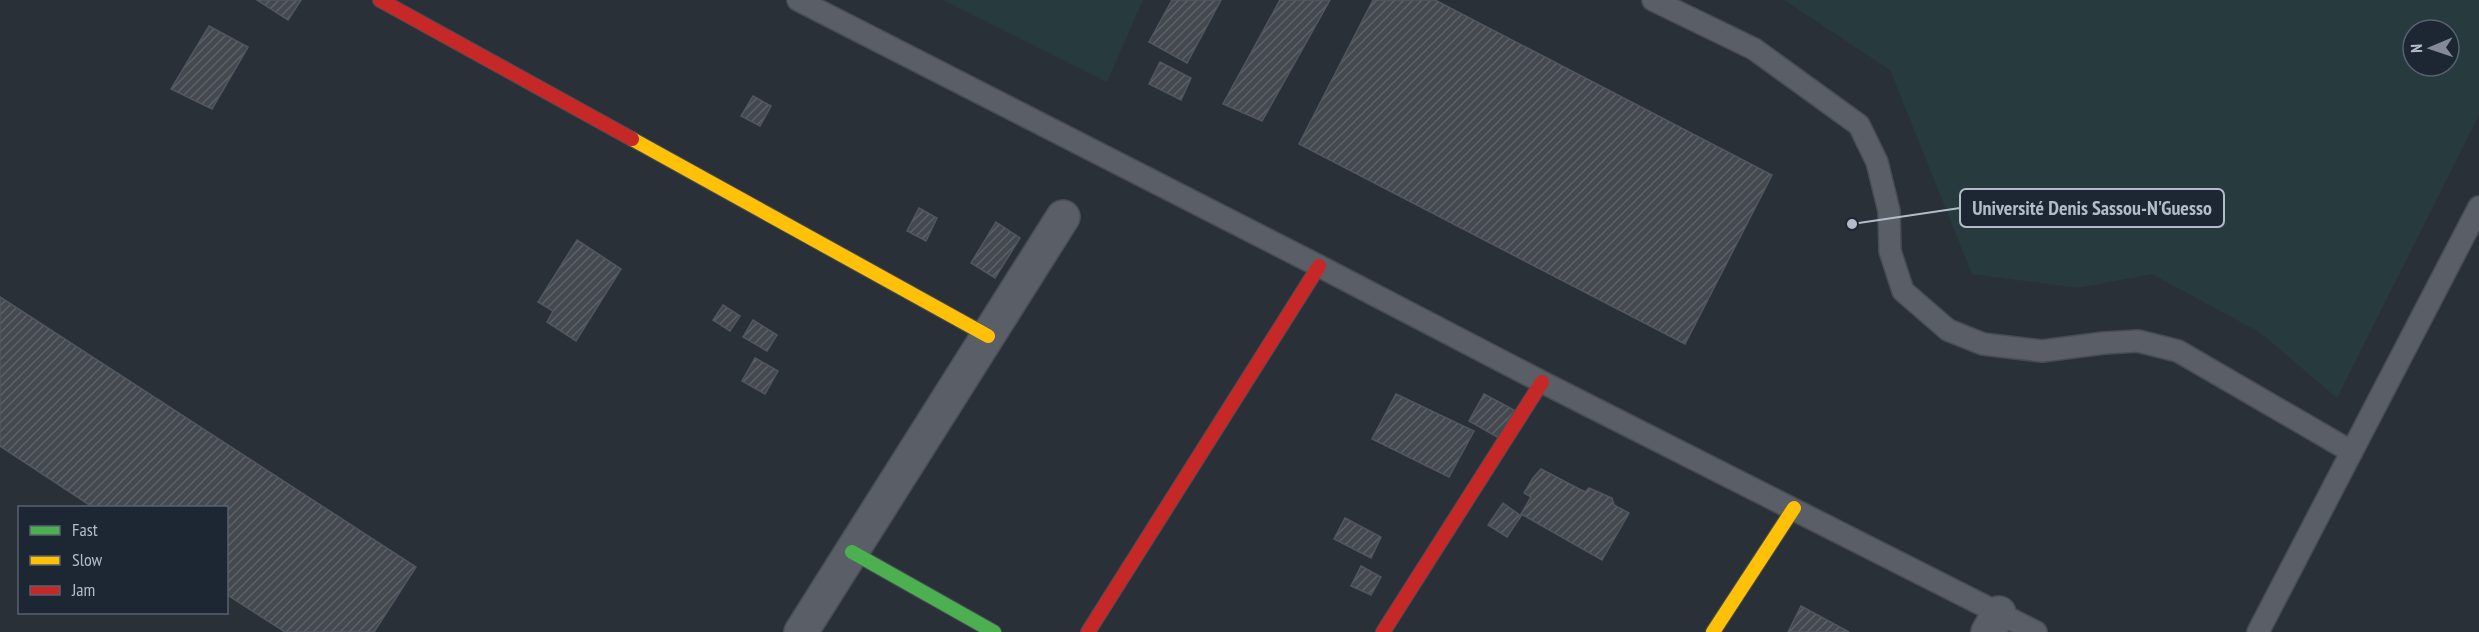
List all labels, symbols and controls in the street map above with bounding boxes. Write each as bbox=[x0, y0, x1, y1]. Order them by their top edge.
north arrow bbox=[2401, 18, 2461, 78]
text: N bbox=[2406, 44, 2426, 53]
callout: Université Denis Sassou-N'Guesso bbox=[1960, 189, 2224, 227]
text: Université Denis Sassou-N'Guesso bbox=[1972, 195, 2212, 221]
legend bbox=[18, 506, 228, 614]
text: Fast bbox=[72, 518, 98, 541]
text: Slow bbox=[72, 548, 103, 571]
text: Jam bbox=[71, 578, 95, 601]

